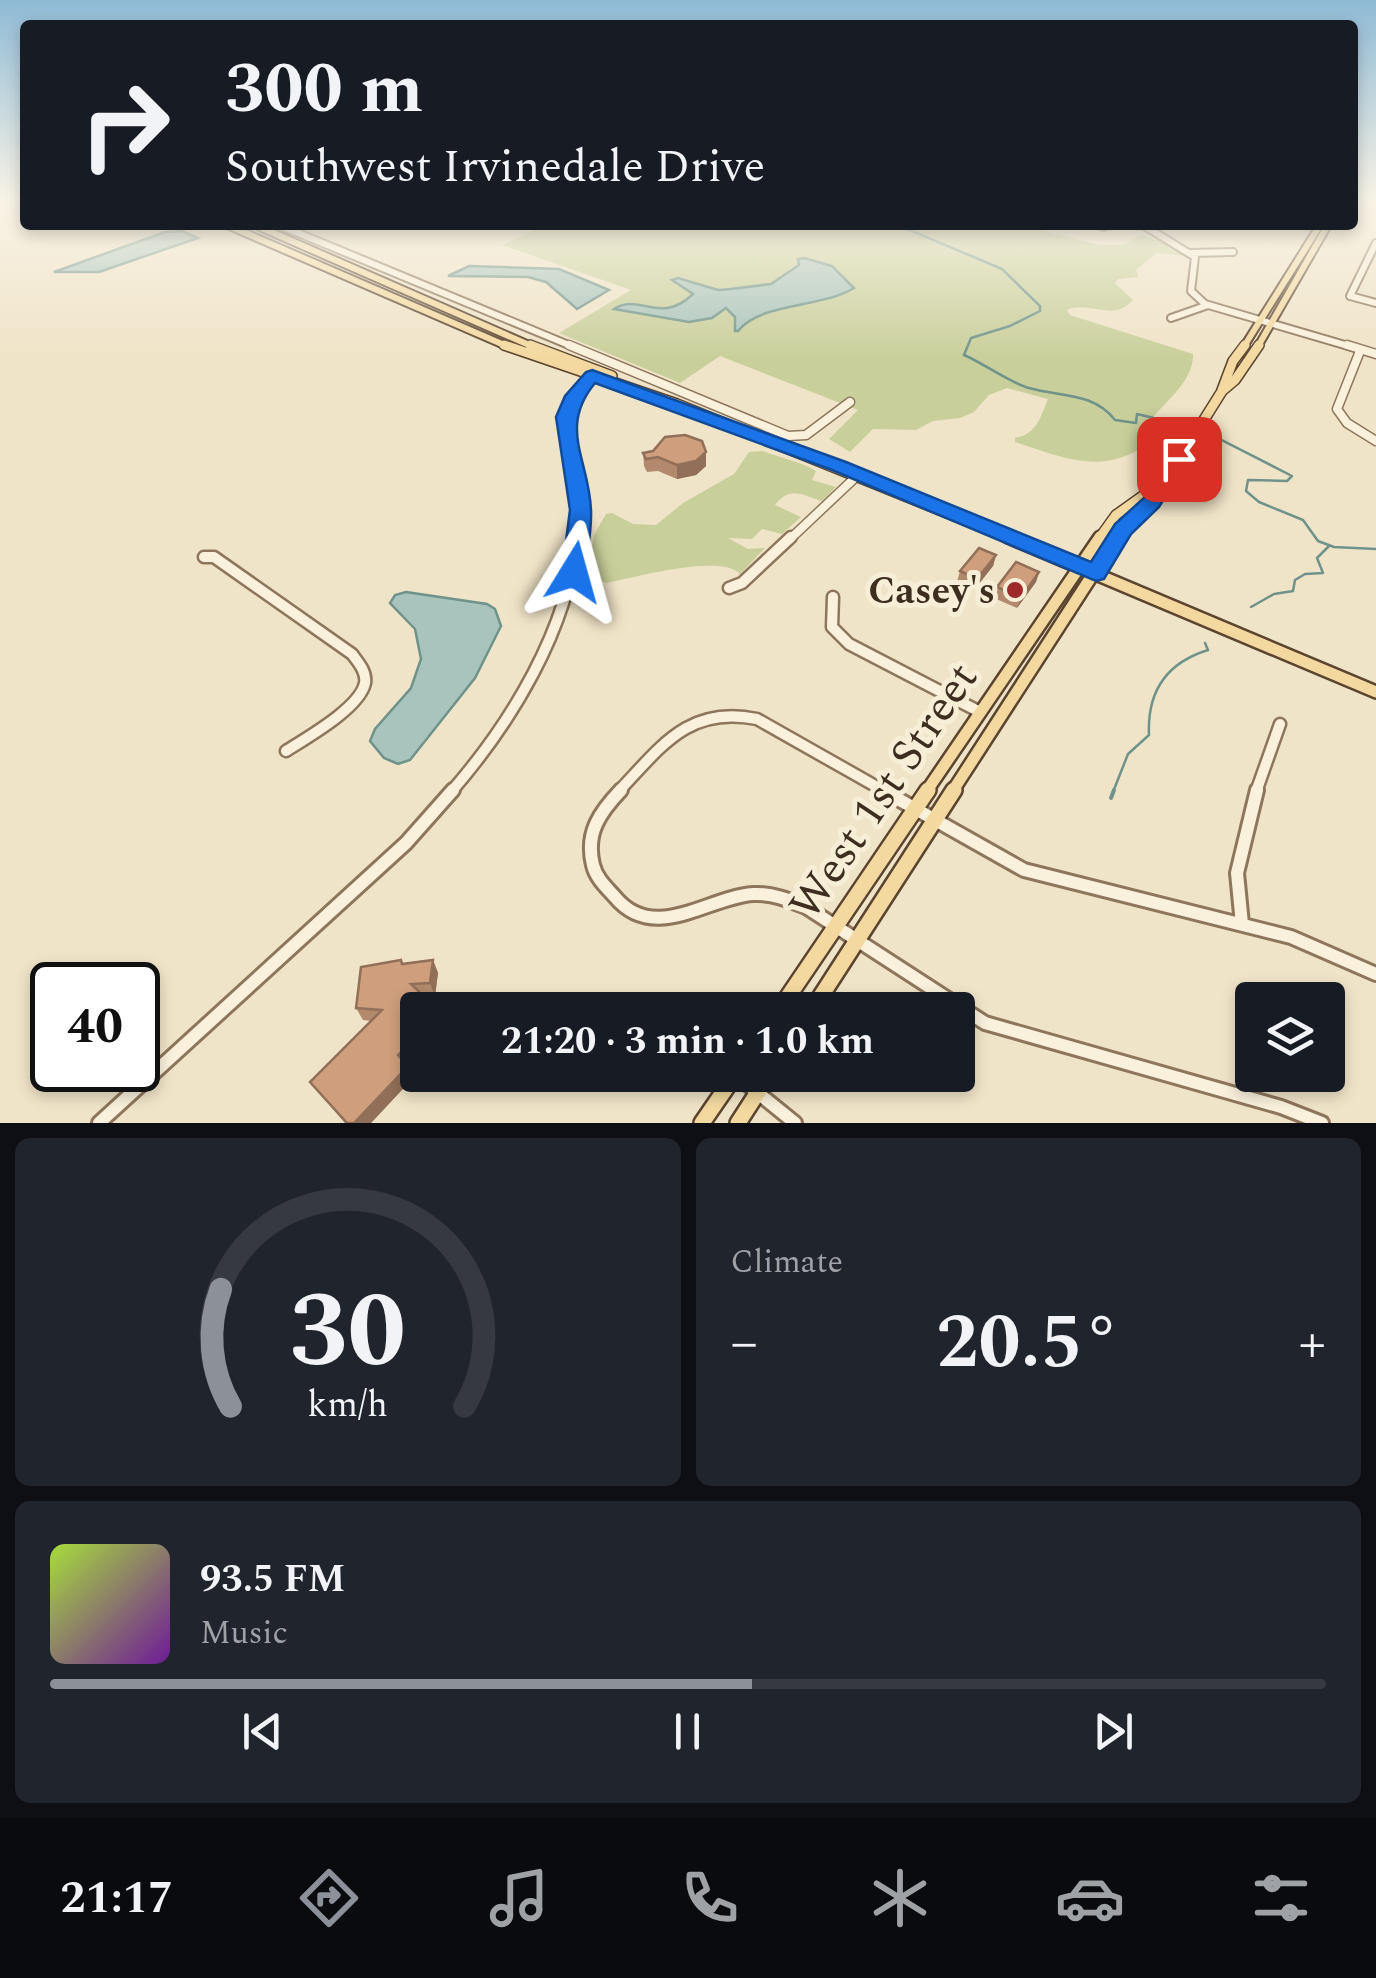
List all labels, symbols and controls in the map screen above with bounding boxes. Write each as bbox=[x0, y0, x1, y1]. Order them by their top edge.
text: 300 m bbox=[225, 37, 423, 143]
icon: right bbox=[60, 60, 190, 190]
text: Southwest Irvinedale Drive bbox=[225, 133, 765, 202]
pin bbox=[1137, 417, 1222, 502]
icon: arrive bbox=[1152, 432, 1207, 487]
position arrow bbox=[522, 520, 626, 624]
place label: Casey's bbox=[868, 563, 995, 621]
marker: Casey's bbox=[1004, 579, 1026, 601]
street label: West 1st Street bbox=[772, 649, 996, 934]
speed limit sign: 40 bbox=[30, 962, 160, 1092]
map controls bbox=[1235, 982, 1345, 1092]
button: layers bbox=[1235, 982, 1345, 1092]
text: 21:20 · 3 min · 1.0 km bbox=[501, 1013, 874, 1071]
text: Climate bbox=[731, 1238, 843, 1287]
text: 30 bbox=[289, 1254, 406, 1412]
text: 20.5° bbox=[936, 1287, 1120, 1401]
text: − bbox=[731, 1302, 758, 1385]
text: + bbox=[1298, 1302, 1326, 1385]
text: km/h bbox=[308, 1378, 388, 1433]
text: 93.5 FM bbox=[200, 1551, 345, 1609]
text: Music bbox=[200, 1609, 288, 1658]
icon: previous bbox=[235, 1704, 290, 1759]
icon: pause bbox=[660, 1704, 715, 1759]
icon: next bbox=[1086, 1704, 1141, 1759]
icon: directions bbox=[294, 1863, 364, 1933]
icon: music bbox=[484, 1863, 554, 1933]
icon: phone bbox=[675, 1863, 745, 1933]
icon: climate bbox=[865, 1863, 935, 1933]
icon: car bbox=[1055, 1863, 1125, 1933]
icon: filters bbox=[1246, 1863, 1316, 1933]
text: 21:17 bbox=[60, 1864, 173, 1933]

